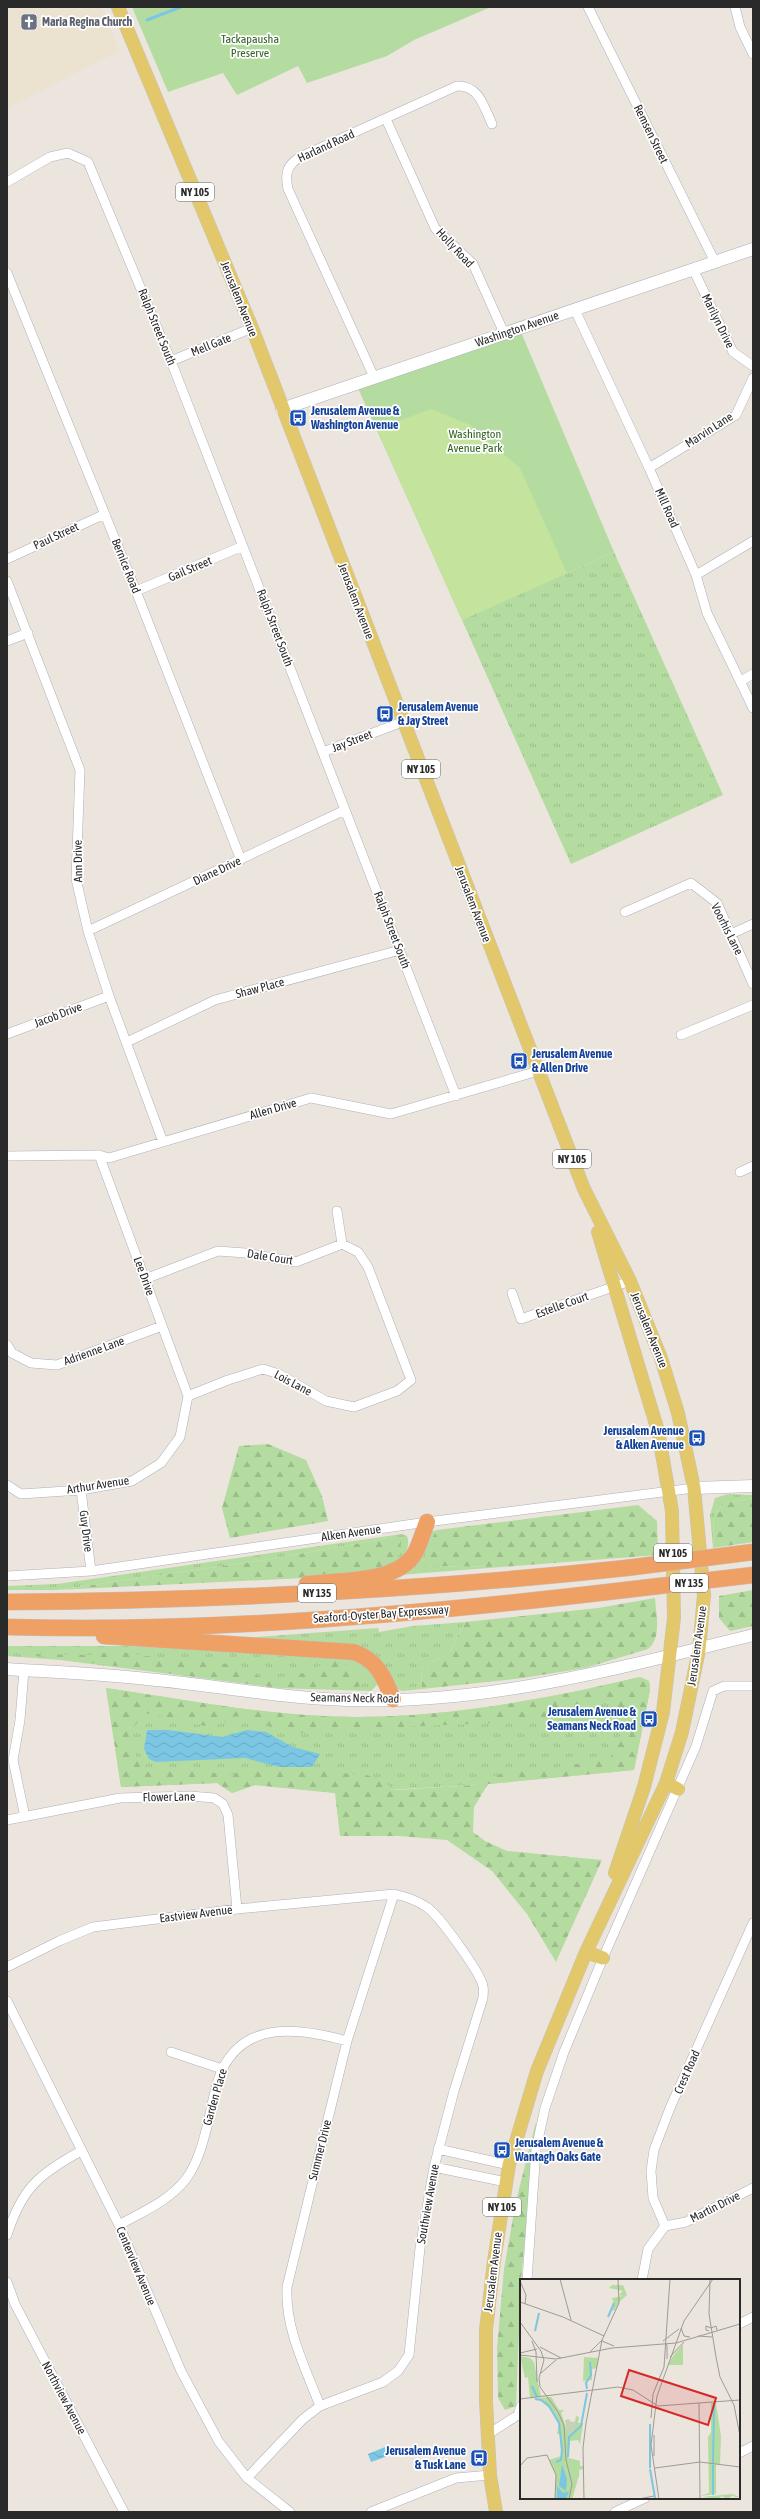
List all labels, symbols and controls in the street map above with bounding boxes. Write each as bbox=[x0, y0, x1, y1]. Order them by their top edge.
church icon: Maria Regina Church bbox=[19, 12, 39, 32]
place label: Maria Regina Church bbox=[42, 15, 133, 29]
park label: Tackapausha Preserve bbox=[221, 32, 279, 60]
street label: Remsen Street bbox=[631, 102, 671, 166]
street label: Harland Road bbox=[295, 127, 357, 165]
road number: NY 105 bbox=[176, 183, 214, 201]
street label: Holly Road bbox=[433, 226, 477, 270]
street label: Jerusalem Avenue bbox=[217, 259, 261, 339]
street label: Ralph Street South bbox=[135, 287, 179, 367]
street label: Marilyn Drive bbox=[699, 292, 737, 350]
street label: Washington Avenue bbox=[473, 308, 561, 350]
street label: Mell Gate bbox=[189, 331, 233, 359]
place label: Jerusalem Avenue & Washington Avenue bbox=[310, 404, 400, 432]
bus stop icon: Jerusalem Avenue & Washington Avenue bbox=[288, 408, 308, 428]
street label: Marvin Lane bbox=[683, 409, 735, 451]
park label: Washington Avenue Park bbox=[448, 427, 503, 455]
street label: Mill Road bbox=[652, 486, 682, 530]
street label: Paul Street bbox=[31, 519, 81, 553]
street label: Bernice Road bbox=[109, 537, 143, 595]
street label: Gail Street bbox=[166, 553, 214, 584]
street label: Jerusalem Avenue bbox=[335, 561, 377, 641]
street label: Ralph Street South bbox=[254, 587, 296, 669]
place label: Jerusalem Avenue & Jay Street bbox=[397, 700, 479, 728]
bus stop icon: Jerusalem Avenue & Jay Street bbox=[375, 704, 395, 724]
street label: Jay Street bbox=[330, 727, 375, 755]
road number: NY 105 bbox=[402, 760, 440, 778]
street label: Ann Drive bbox=[71, 840, 85, 882]
street label: Diane Drive bbox=[191, 854, 243, 888]
street label: Jerusalem Avenue bbox=[452, 864, 494, 944]
street label: Ralph Street South bbox=[371, 889, 413, 971]
street label: Voorhis Lane bbox=[708, 901, 746, 957]
street label: Shaw Place bbox=[234, 975, 286, 1001]
street label: Jacob Drive bbox=[32, 999, 84, 1031]
place label: Jerusalem Avenue & Allen Drive bbox=[531, 1047, 613, 1075]
bus stop icon: Jerusalem Avenue & Allen Drive bbox=[509, 1051, 529, 1071]
street label: Allen Drive bbox=[248, 1096, 298, 1122]
road number: NY 105 bbox=[553, 1150, 591, 1168]
street label: Dale Court bbox=[246, 1246, 294, 1268]
street label: Lee Drive bbox=[131, 1255, 157, 1297]
street label: Estelle Court bbox=[534, 1289, 591, 1321]
street label: Jerusalem Avenue bbox=[627, 1290, 671, 1370]
street label: Adrienne Lane bbox=[62, 1334, 126, 1368]
street label: Lois Lane bbox=[272, 1367, 314, 1399]
place label: Jerusalem Avenue & Alken Avenue bbox=[603, 1424, 685, 1452]
bus stop icon: Jerusalem Avenue & Alken Avenue bbox=[687, 1428, 707, 1448]
street label: Arthur Avenue bbox=[66, 1473, 130, 1497]
street label: Guy Drive bbox=[76, 1509, 96, 1553]
street label: Alken Avenue bbox=[320, 1522, 382, 1544]
road number: NY 105 bbox=[654, 1544, 692, 1562]
road number: NY 135 bbox=[670, 1574, 708, 1592]
road number: NY 135 bbox=[298, 1584, 336, 1602]
street label: Seaford-Oyster Bay Expressway bbox=[313, 1602, 449, 1626]
street label: Jerusalem Avenue bbox=[684, 1605, 710, 1687]
street label: Seamans Neck Road bbox=[311, 1690, 399, 1706]
place label: Jerusalem Avenue & Seamans Neck Road bbox=[547, 1705, 637, 1733]
bus stop icon: Jerusalem Avenue & Seamans Neck Road bbox=[639, 1709, 659, 1729]
street label: Flower Lane bbox=[143, 1790, 195, 1804]
street label: Eastview Avenue bbox=[159, 1903, 233, 1925]
street label: Crest Road bbox=[671, 2048, 703, 2096]
street label: Garden Place bbox=[200, 2067, 230, 2127]
street label: Summer Drive bbox=[306, 2118, 334, 2182]
place label: Jerusalem Avenue & Wantagh Oaks Gate bbox=[514, 2136, 604, 2164]
bus stop icon: Jerusalem Avenue & Wantagh Oaks Gate bbox=[492, 2140, 512, 2160]
street label: Southview Avenue bbox=[414, 2163, 442, 2245]
street label: Martin Drive bbox=[688, 2189, 742, 2225]
road number: NY 105 bbox=[483, 2198, 521, 2216]
street label: Centerview Avenue bbox=[113, 2225, 159, 2307]
street label: Jerusalem Avenue bbox=[481, 2231, 505, 2313]
inset map bbox=[520, 2279, 740, 2499]
street label: Northview Avenue bbox=[39, 2359, 89, 2437]
place label: Jerusalem Avenue & Tusk Lane bbox=[385, 2444, 467, 2472]
bus stop icon: Jerusalem Avenue & Tusk Lane bbox=[469, 2448, 489, 2468]

